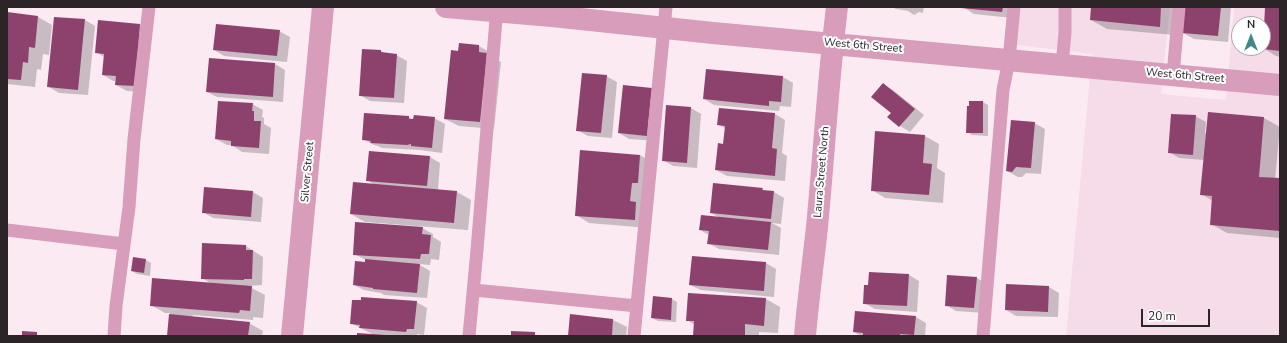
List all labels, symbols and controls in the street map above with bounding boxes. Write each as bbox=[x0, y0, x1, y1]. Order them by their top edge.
north arrow bbox=[1231, 16, 1271, 56]
text: N bbox=[1247, 17, 1255, 32]
street label: West 6th Street bbox=[823, 36, 903, 56]
street label: West 6th Street bbox=[1145, 66, 1225, 86]
street label: Laura Street North bbox=[811, 126, 833, 218]
street label: Silver Street bbox=[299, 141, 317, 203]
scale bar bbox=[1143, 301, 1212, 327]
text: 20 m bbox=[1148, 308, 1176, 324]

